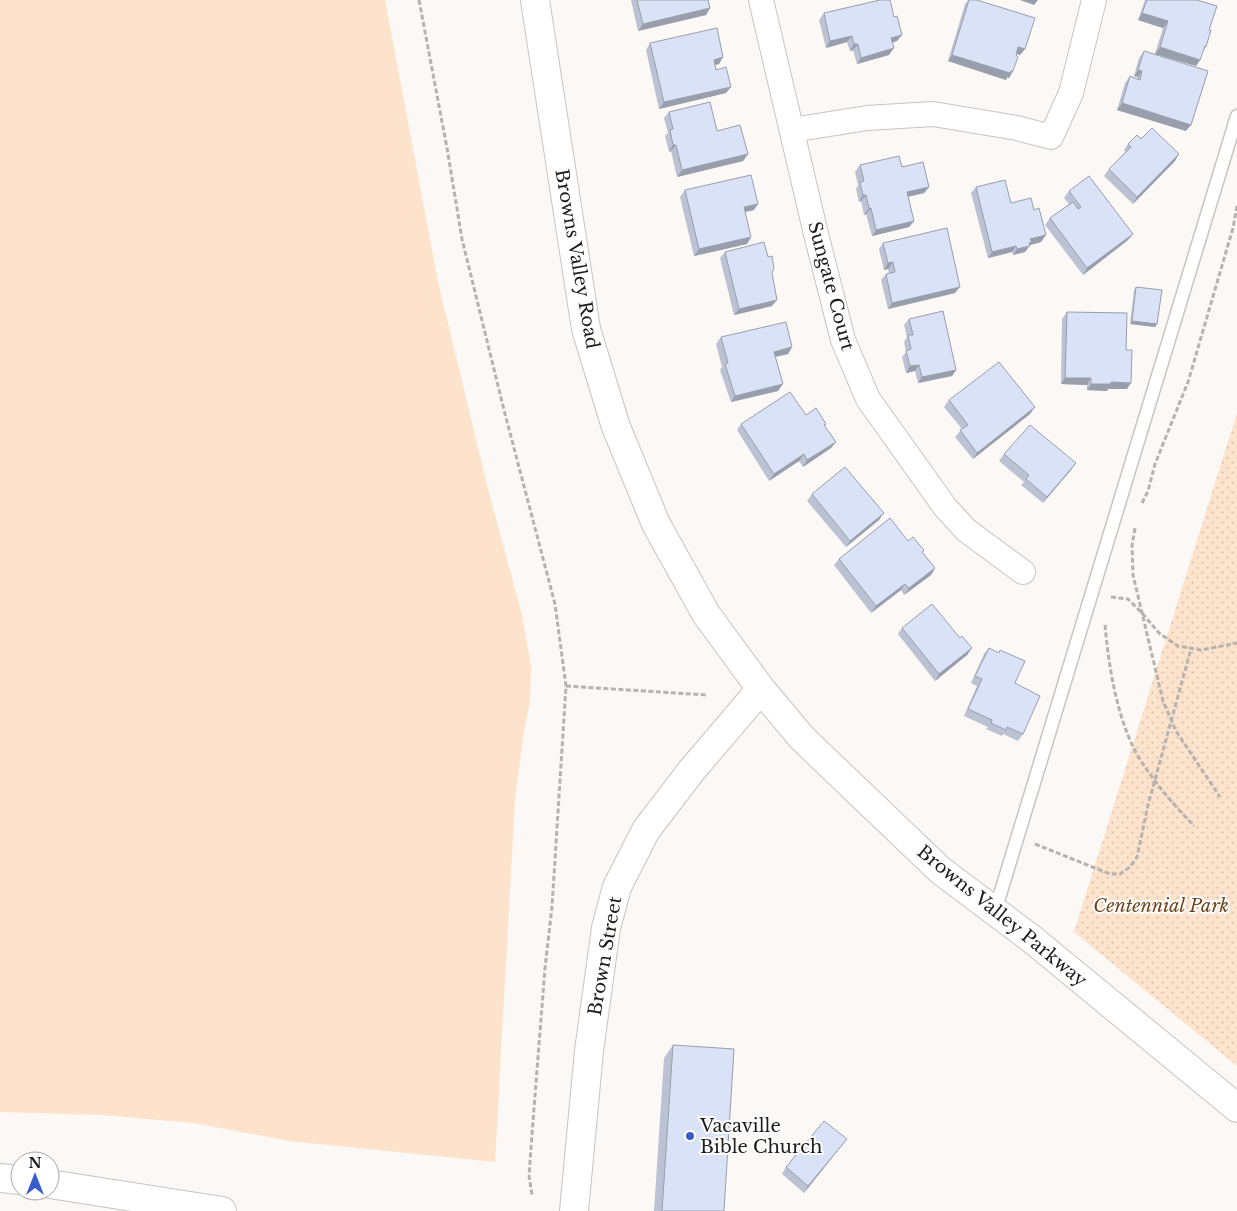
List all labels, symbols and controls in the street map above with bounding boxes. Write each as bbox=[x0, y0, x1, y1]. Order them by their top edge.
street label: Browns Valley Road bbox=[550, 167, 604, 351]
street label: Sungate Court bbox=[803, 219, 859, 353]
street label: Browns Valley Parkway bbox=[913, 841, 1092, 992]
street label: Brown Street bbox=[584, 894, 626, 1017]
park label: Centennial Park bbox=[1093, 895, 1229, 917]
place label: Vacaville Bible Church bbox=[699, 1115, 822, 1158]
marker: Vacaville Bible Church bbox=[684, 1130, 696, 1142]
north arrow bbox=[10, 1151, 60, 1201]
text: N bbox=[28, 1154, 42, 1172]

